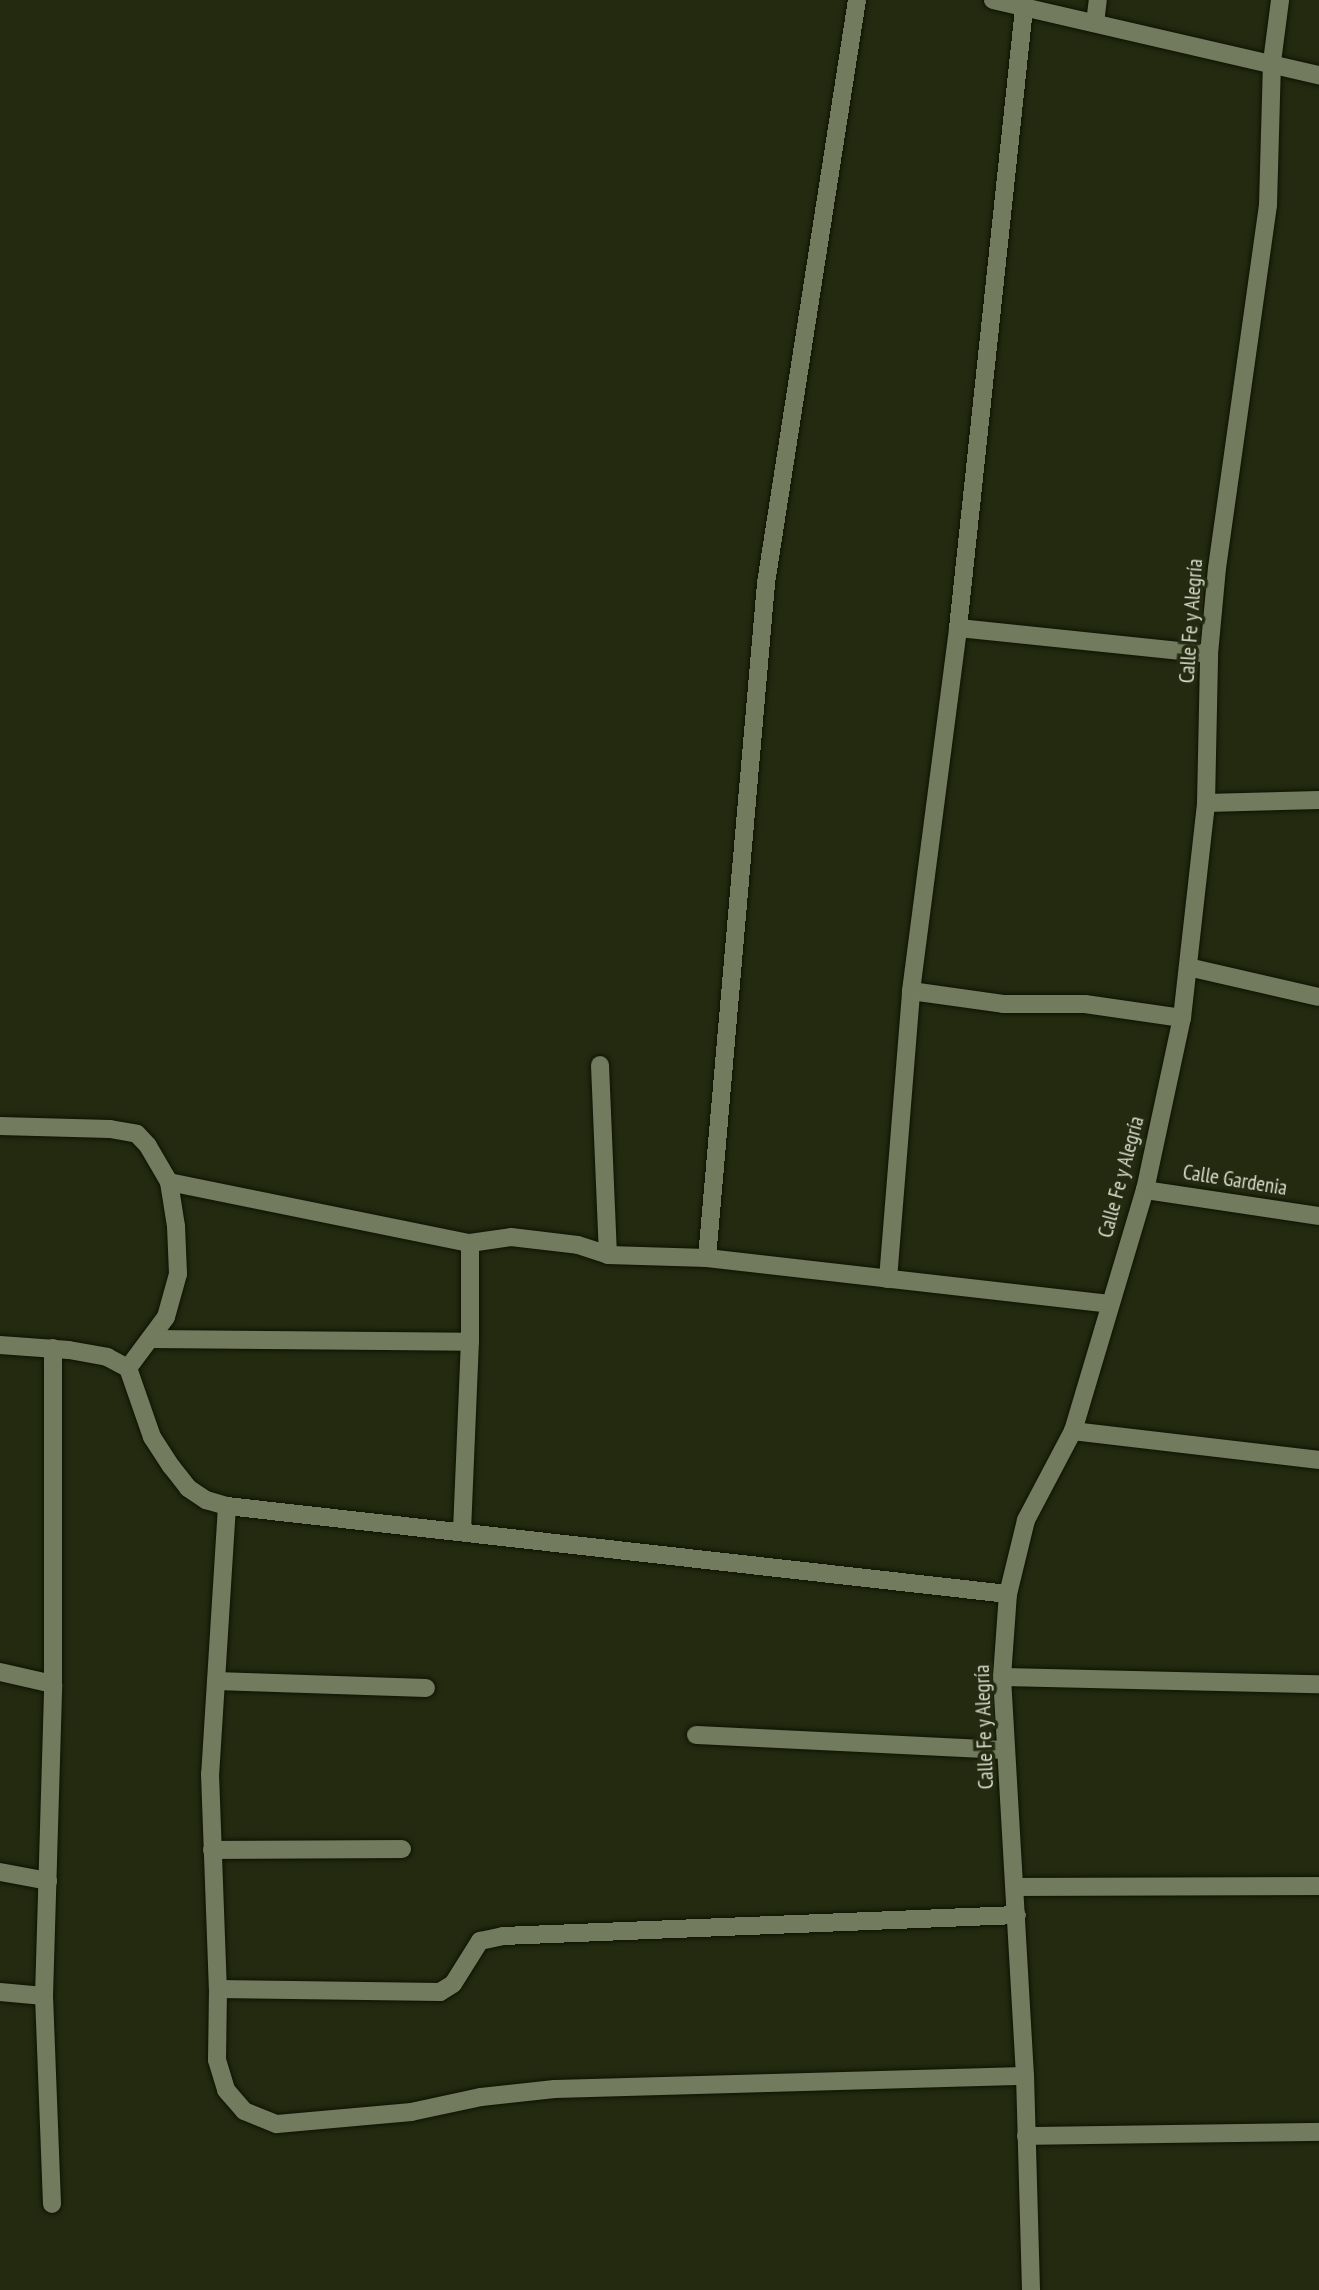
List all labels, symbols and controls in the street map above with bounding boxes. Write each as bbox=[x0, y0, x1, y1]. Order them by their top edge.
street label: Calle Fe y Alegría bbox=[1174, 557, 1208, 685]
street label: Calle Fe y Alegría bbox=[1093, 1113, 1149, 1241]
street label: Calle Gardenia bbox=[1181, 1159, 1289, 1201]
street label: Calle Fe y Alegría bbox=[969, 1664, 999, 1790]

